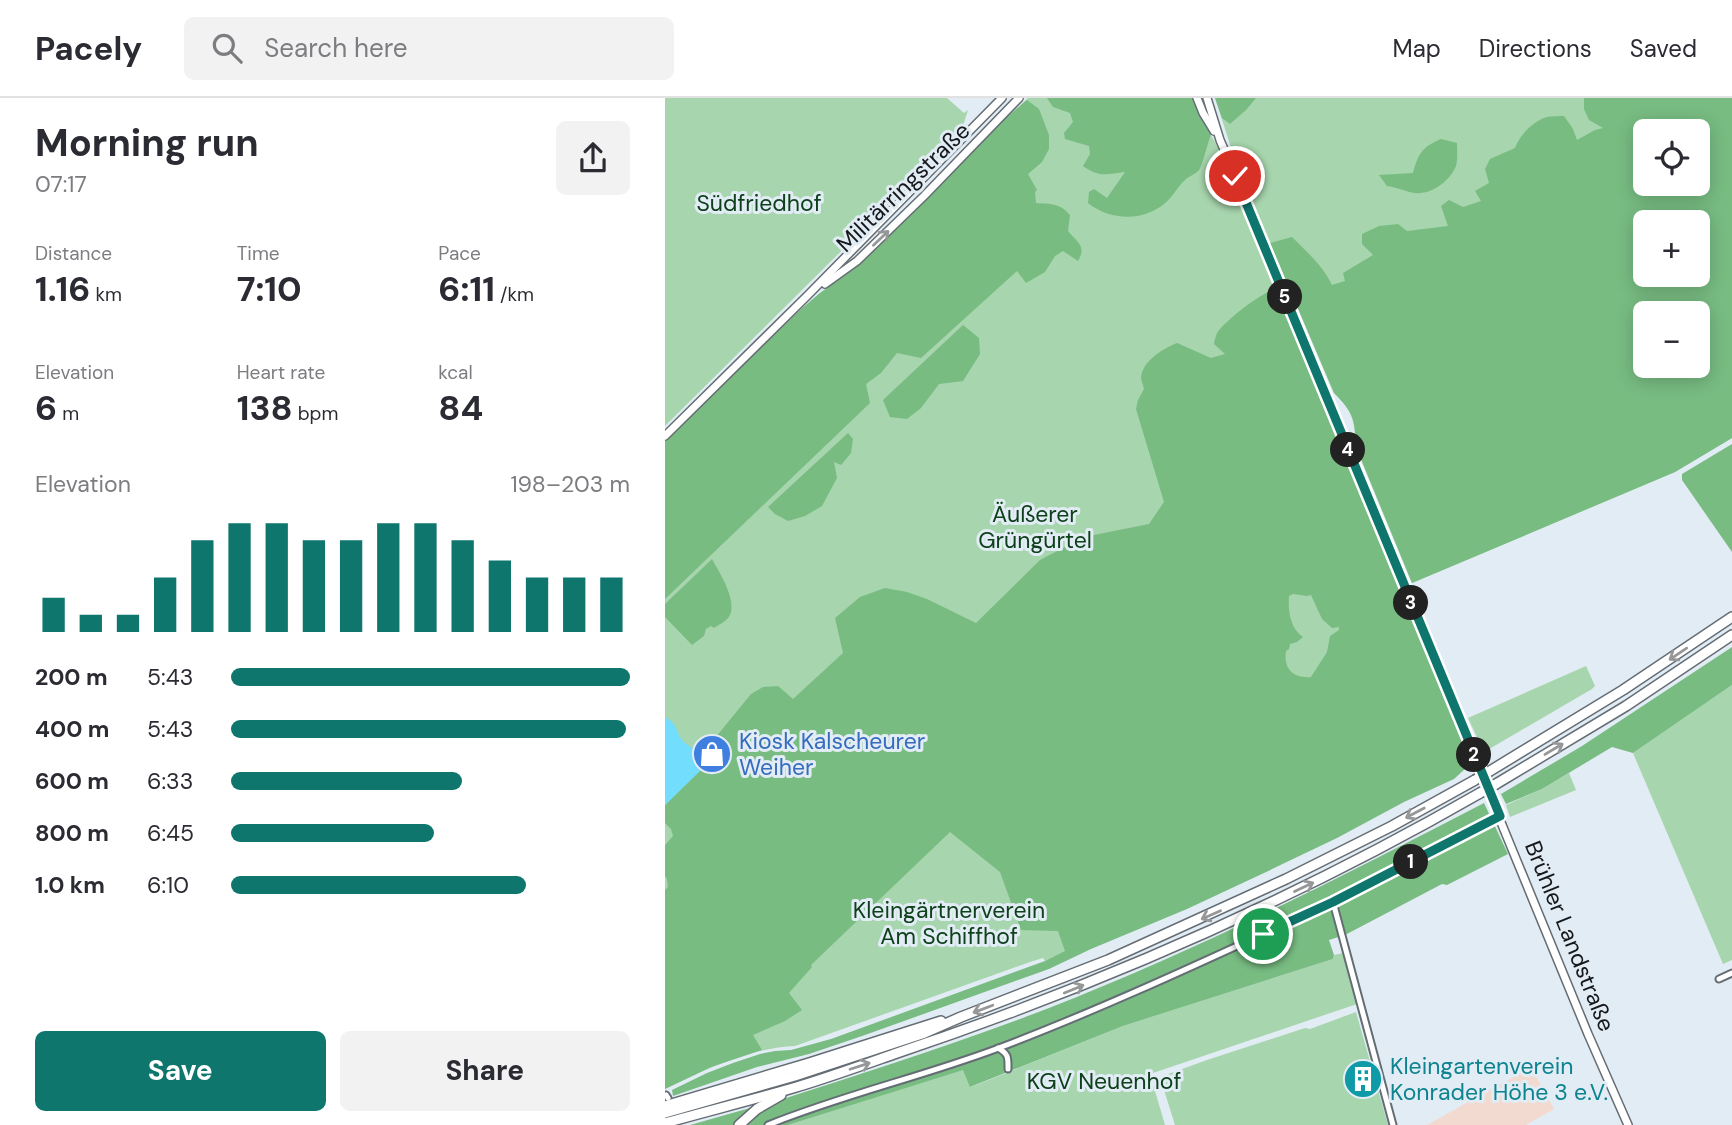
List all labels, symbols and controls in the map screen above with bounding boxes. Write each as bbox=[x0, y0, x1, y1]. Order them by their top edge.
search box bbox=[184, 17, 674, 80]
text: Pacely bbox=[35, 27, 142, 70]
icon: search bbox=[208, 29, 246, 67]
text: Search here bbox=[264, 31, 408, 65]
text: Map bbox=[1393, 33, 1441, 64]
text: Directions bbox=[1479, 33, 1592, 64]
text: Saved bbox=[1630, 33, 1697, 64]
street label: Militärringstraße bbox=[830, 116, 976, 258]
text: Morning run bbox=[35, 118, 259, 168]
map controls bbox=[1633, 119, 1710, 378]
button: locate bbox=[1633, 119, 1710, 196]
button: share bbox=[556, 121, 630, 195]
pin bbox=[1205, 146, 1265, 206]
icon: check bbox=[1216, 157, 1254, 195]
text: 07:17 bbox=[35, 169, 87, 199]
park label: Südfriedhof bbox=[697, 188, 822, 218]
button: + bbox=[1633, 210, 1710, 287]
one-way arrow bbox=[872, 229, 889, 246]
text: Distance bbox=[35, 241, 112, 266]
text: Time bbox=[237, 241, 280, 266]
text: Pace bbox=[438, 241, 481, 266]
text: 1.16 bbox=[35, 266, 90, 312]
text: 7:10 bbox=[237, 266, 302, 312]
text: 6:11 bbox=[438, 266, 495, 312]
pin: 5 bbox=[1267, 280, 1303, 314]
text: km bbox=[90, 282, 122, 307]
text: /km bbox=[495, 282, 534, 307]
text: 5 bbox=[1279, 284, 1290, 309]
button: − bbox=[1633, 301, 1710, 378]
text: Elevation bbox=[35, 360, 114, 385]
text: Heart rate bbox=[237, 360, 325, 385]
text: kcal bbox=[438, 360, 473, 385]
text: 6 bbox=[35, 385, 57, 431]
text: 138 bbox=[237, 385, 293, 431]
text: 84 bbox=[438, 385, 483, 431]
text: m bbox=[57, 401, 79, 426]
text: bpm bbox=[293, 401, 338, 426]
pin: 4 bbox=[1331, 432, 1365, 468]
text: 4 bbox=[1341, 437, 1354, 462]
text: Elevation bbox=[35, 469, 131, 499]
text: 198–203 m bbox=[510, 469, 630, 499]
park label: Äußerer Grüngürtel bbox=[978, 499, 1092, 555]
pin: 3 bbox=[1393, 586, 1429, 620]
text: 3 bbox=[1405, 590, 1416, 615]
one-way arrow bbox=[1669, 647, 1688, 662]
text: 200 m bbox=[35, 662, 108, 692]
text: 5:43 bbox=[147, 662, 193, 692]
text: 400 m bbox=[35, 714, 109, 744]
text: 5:43 bbox=[147, 714, 193, 744]
place label: Kiosk Kalscheurer Weiher bbox=[739, 726, 925, 782]
shop icon: Kiosk Kalscheurer Weiher bbox=[691, 733, 733, 775]
pin: 2 bbox=[1457, 738, 1491, 772]
text: 2 bbox=[1468, 742, 1479, 767]
one-way arrow bbox=[1544, 742, 1564, 756]
text: 600 m bbox=[35, 766, 109, 796]
text: 6:33 bbox=[147, 766, 193, 796]
one-way arrow bbox=[1405, 807, 1426, 821]
text: 800 m bbox=[35, 818, 109, 848]
text: 6:45 bbox=[147, 818, 194, 848]
street label: Brühler Landstraße bbox=[1518, 836, 1622, 1036]
pin: 1 bbox=[1393, 844, 1429, 880]
text: 1 bbox=[1407, 849, 1414, 874]
text: 1.0 km bbox=[35, 870, 105, 900]
text: 6:10 bbox=[147, 870, 189, 900]
one-way arrow bbox=[1293, 880, 1314, 893]
park label: Kleingärtnerverein Am Schiffhof bbox=[853, 895, 1045, 951]
pin bbox=[1233, 904, 1293, 964]
one-way arrow bbox=[1201, 909, 1222, 922]
icon: arrive bbox=[1244, 915, 1282, 953]
one-way arrow bbox=[1063, 981, 1084, 994]
one-way arrow bbox=[973, 1003, 995, 1016]
button: Save bbox=[35, 1031, 326, 1111]
button: Share bbox=[340, 1031, 630, 1111]
place label: Kleingartenverein Konrader Höhe 3 e.V. bbox=[1390, 1051, 1608, 1107]
building icon: Kleingartenverein Konrader Höhe 3 e.V. bbox=[1342, 1058, 1384, 1100]
one-way arrow bbox=[848, 1059, 870, 1071]
park label: KGV Neuenhof bbox=[1027, 1066, 1181, 1096]

